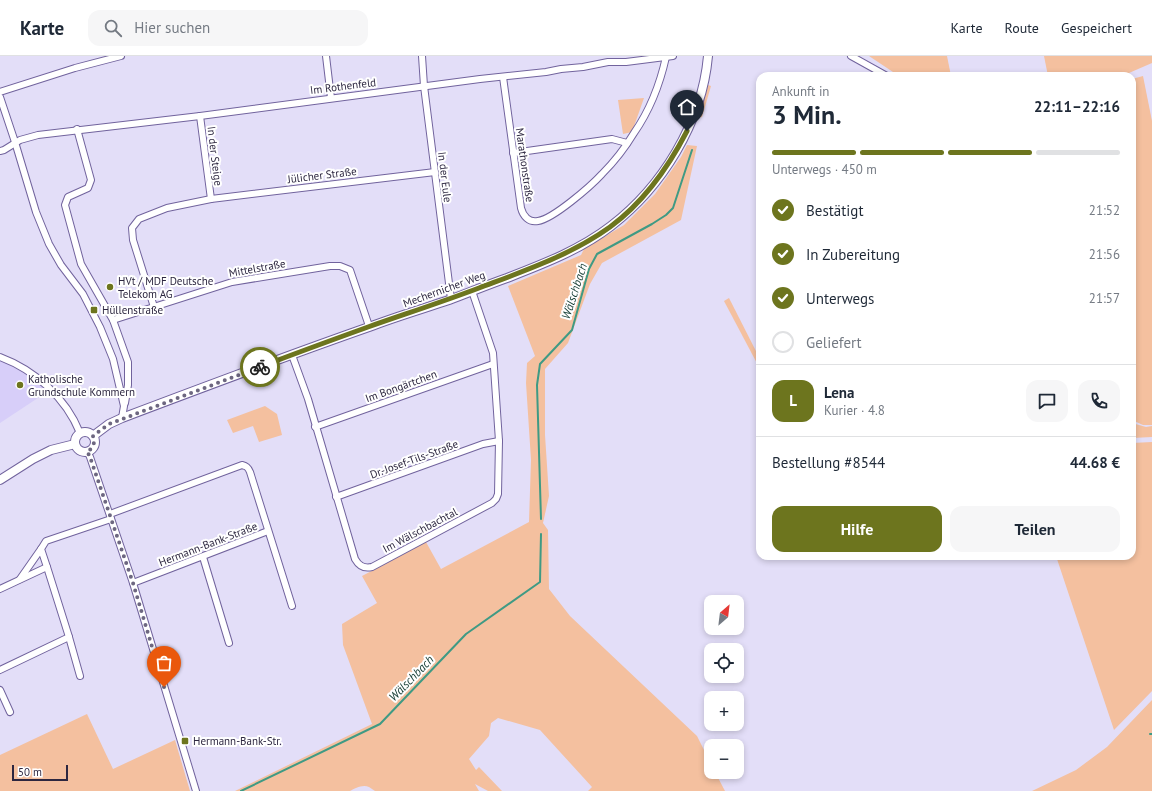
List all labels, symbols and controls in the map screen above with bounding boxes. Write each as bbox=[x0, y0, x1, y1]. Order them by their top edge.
search box bbox=[88, 10, 368, 46]
text: Karte bbox=[20, 16, 64, 40]
icon: search bbox=[102, 17, 124, 39]
text: Hier suchen bbox=[134, 18, 210, 37]
text: Karte bbox=[951, 19, 983, 37]
text: Route bbox=[1005, 19, 1039, 37]
text: Gespeichert bbox=[1061, 19, 1132, 37]
street label: Im Rothenfeld bbox=[309, 75, 377, 97]
text: Ankunft in bbox=[772, 83, 829, 100]
pin bbox=[670, 90, 704, 131]
icon: home bbox=[676, 96, 698, 118]
text: 22:11–22:16 bbox=[1034, 97, 1120, 116]
text: 3 Min. bbox=[772, 98, 842, 131]
street label: In der Steige bbox=[204, 125, 226, 187]
street label: Marathonstraße bbox=[513, 127, 537, 203]
street label: In der Eule bbox=[435, 151, 455, 204]
text: Unterwegs · 450 m bbox=[772, 161, 877, 178]
street label: Jülicher Straße bbox=[286, 164, 358, 186]
icon: check bbox=[772, 199, 794, 221]
text: Bestätigt bbox=[806, 201, 863, 220]
text: 21:52 bbox=[1089, 202, 1120, 219]
icon: check bbox=[772, 243, 794, 265]
text: In Zubereitung bbox=[806, 245, 900, 264]
text: 21:56 bbox=[1089, 246, 1120, 263]
street label: Mittelstraße bbox=[227, 256, 287, 280]
water label: Wälschbach bbox=[558, 261, 590, 321]
street label: Mechernicher Weg bbox=[401, 268, 487, 310]
place label: HVt / MDF Deutsche Telekom AG bbox=[118, 274, 214, 301]
marker: HVt / MDF Deutsche Telekom AG bbox=[105, 282, 115, 292]
icon: check bbox=[772, 287, 794, 309]
text: Unterwegs bbox=[806, 289, 874, 308]
text: 21:57 bbox=[1089, 290, 1120, 307]
place label: Hüllenstraße bbox=[102, 303, 163, 317]
marker: Hüllenstraße bbox=[89, 305, 99, 315]
text: Geliefert bbox=[806, 333, 862, 352]
courier bbox=[240, 347, 280, 387]
icon: bike bbox=[249, 356, 271, 378]
street label: Im Bongärtchen bbox=[363, 367, 439, 405]
place label: Katholische Grundschule Kommern bbox=[28, 372, 135, 399]
marker: Katholische Grundschule Kommern bbox=[15, 380, 25, 390]
button: chat bbox=[1026, 380, 1068, 422]
button: phone bbox=[1078, 380, 1120, 422]
text: Lena bbox=[824, 383, 854, 402]
text: L bbox=[789, 391, 797, 410]
text: Kurier · 4.8 bbox=[824, 402, 885, 419]
street label: Dr.-Josef-Tils-Straße bbox=[368, 436, 460, 481]
text: Bestellung #8544 bbox=[772, 453, 885, 472]
text: 44.68 € bbox=[1070, 453, 1120, 472]
street label: Im Wälschbachtal bbox=[380, 504, 460, 556]
button: Hilfe bbox=[772, 506, 942, 552]
button: Teilen bbox=[950, 506, 1120, 552]
street label: Hermann-Bank-Straße bbox=[157, 519, 260, 569]
north arrow bbox=[704, 595, 744, 635]
map controls bbox=[704, 595, 744, 779]
button: locate bbox=[704, 643, 744, 683]
pin bbox=[147, 646, 181, 687]
icon: bag bbox=[153, 652, 175, 674]
water label: Wälschbach bbox=[385, 652, 437, 704]
button: + bbox=[704, 691, 744, 731]
place label: Hermann-Bank-Str. bbox=[193, 734, 282, 748]
marker: Hermann-Bank-Str. bbox=[180, 736, 190, 746]
button: − bbox=[704, 739, 744, 779]
scale bar bbox=[12, 763, 68, 782]
text: 50 m bbox=[18, 765, 42, 779]

